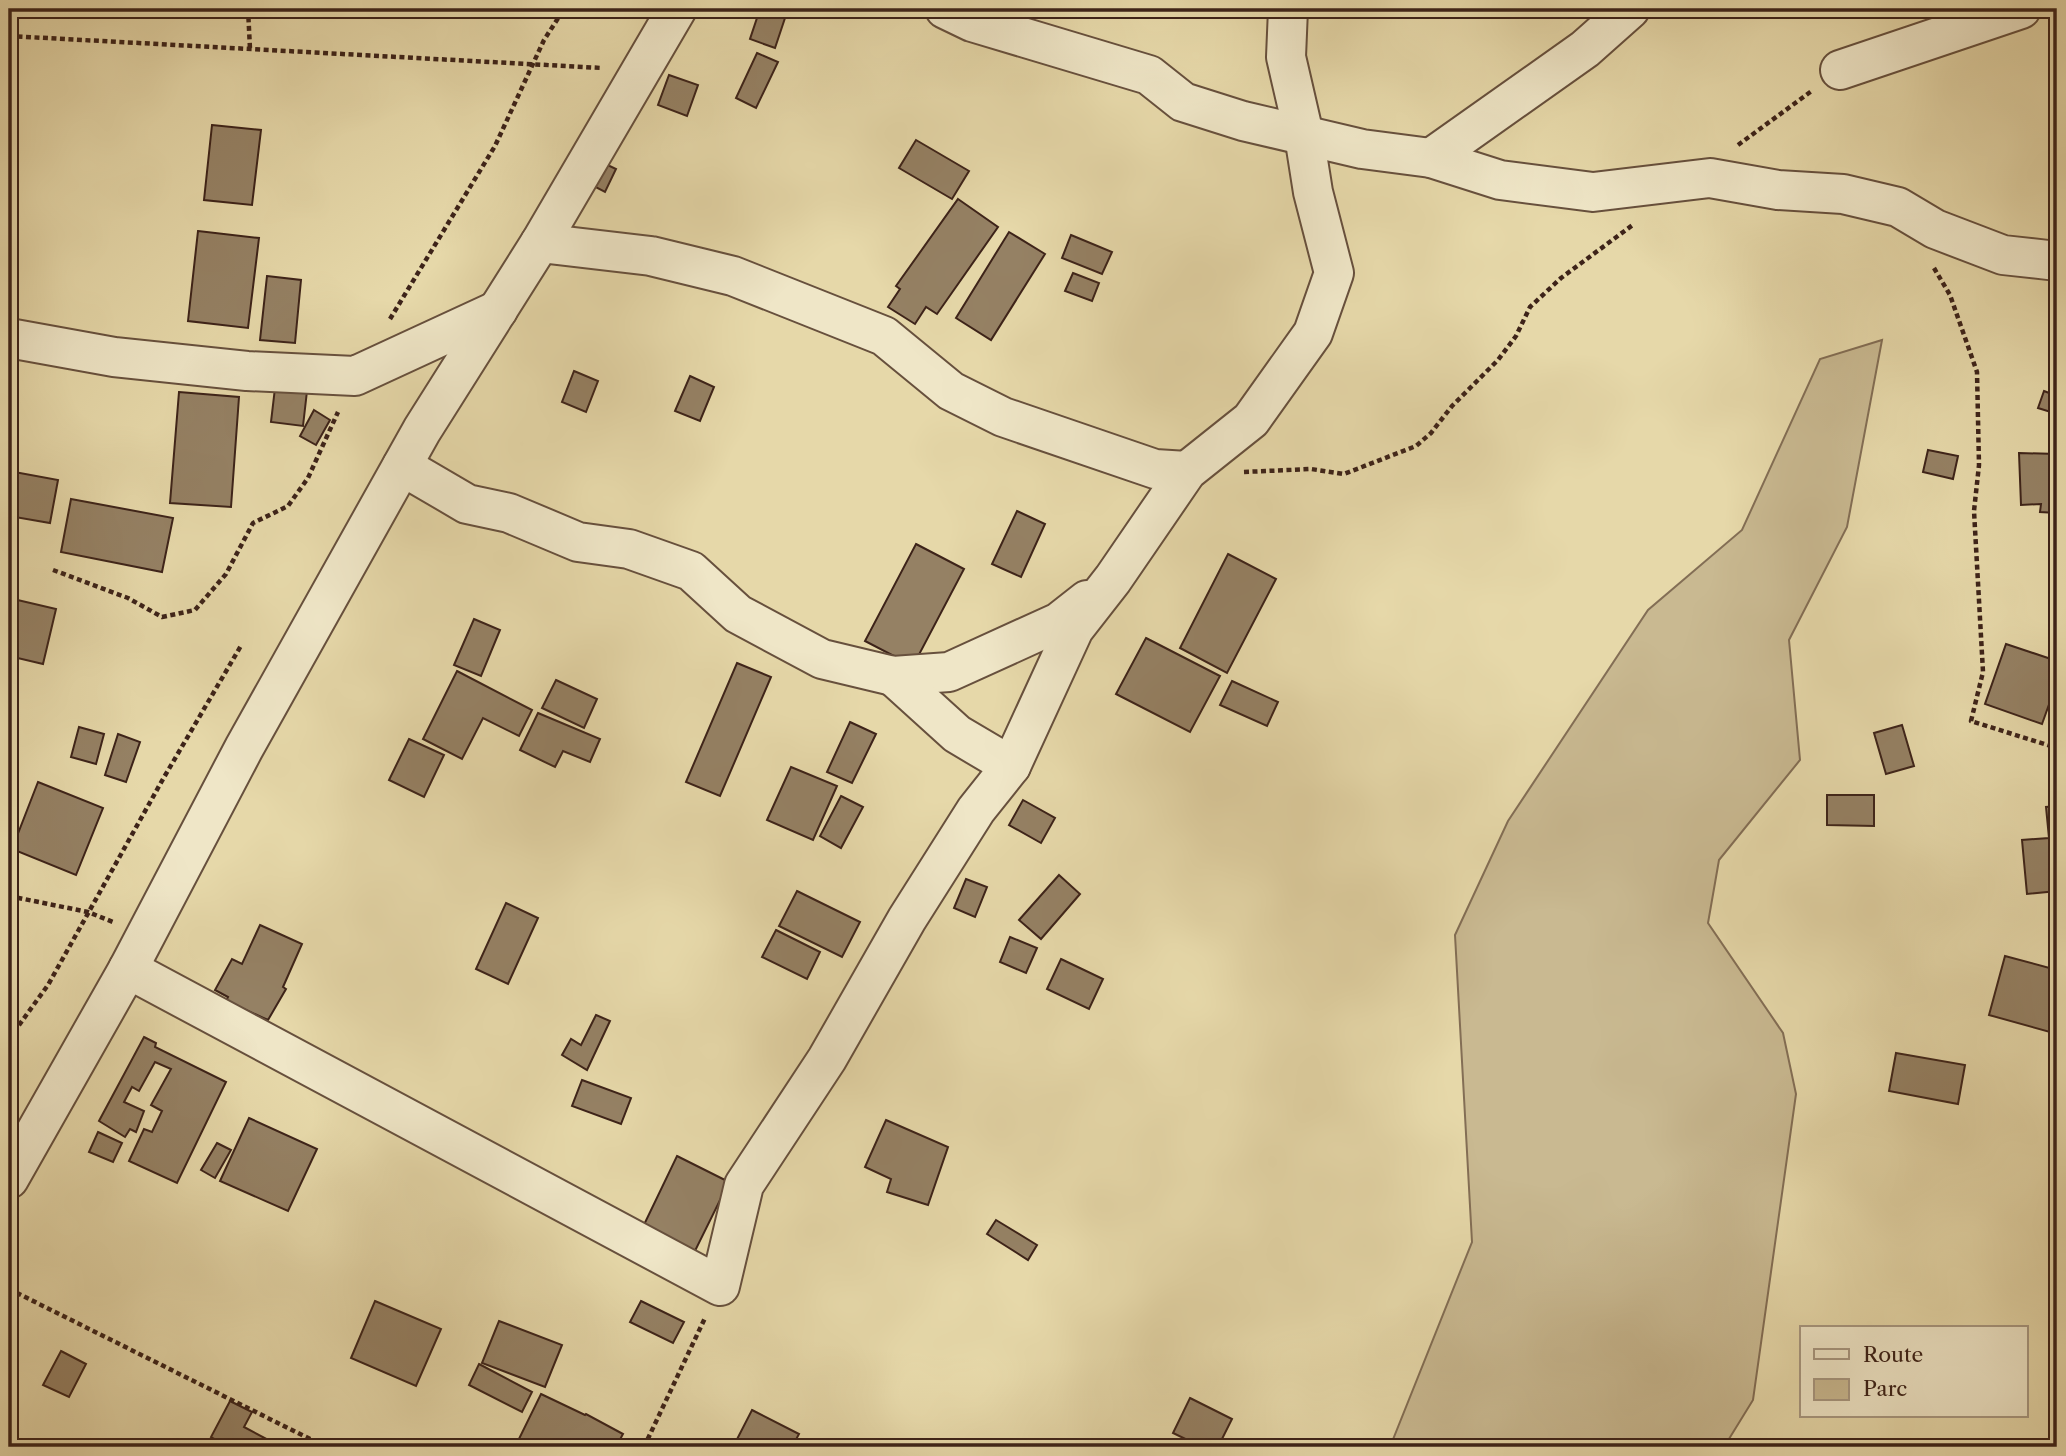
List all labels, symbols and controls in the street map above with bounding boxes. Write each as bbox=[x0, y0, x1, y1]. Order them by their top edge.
legend bbox=[1800, 1326, 2028, 1418]
text: Route bbox=[1863, 1342, 1923, 1367]
text: Parc bbox=[1863, 1376, 1907, 1401]

